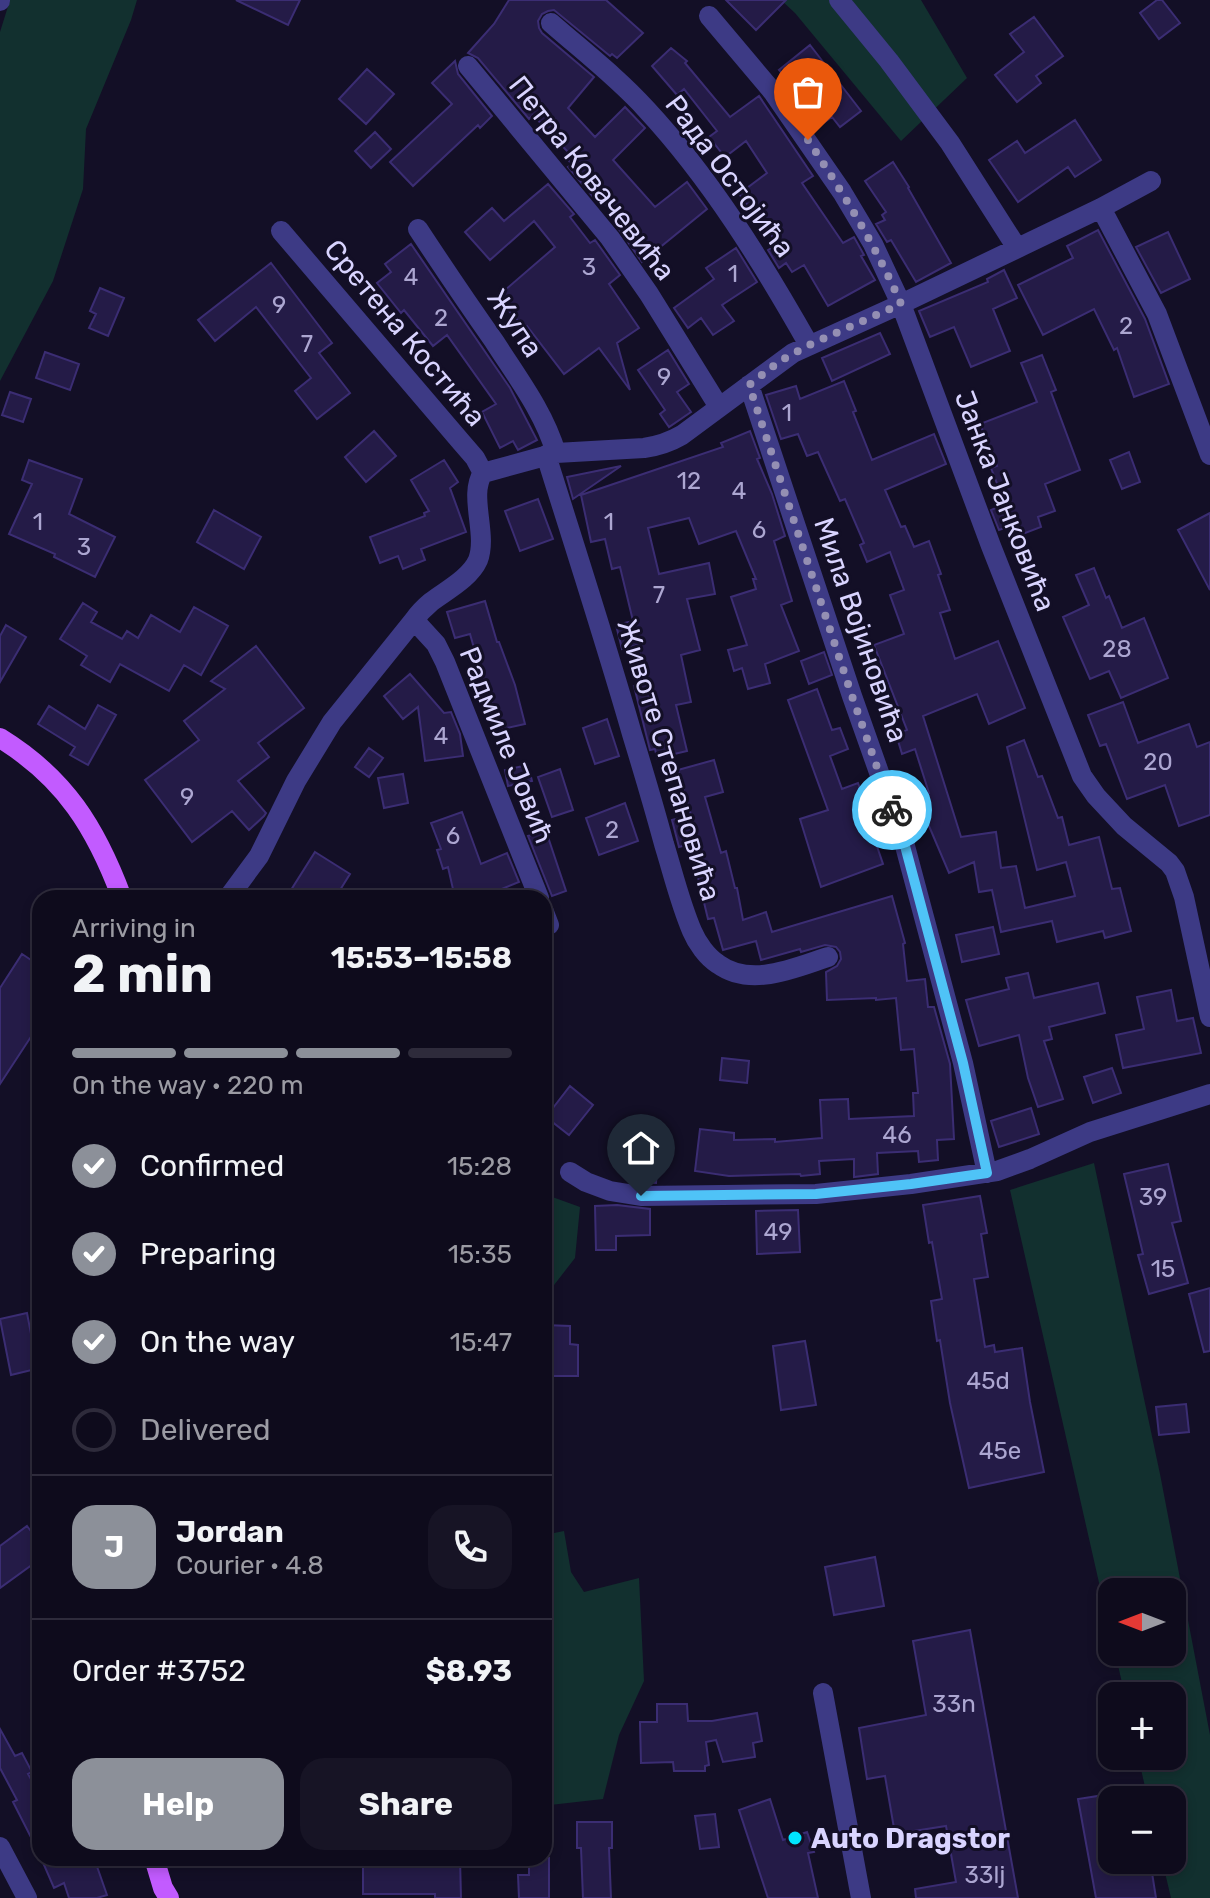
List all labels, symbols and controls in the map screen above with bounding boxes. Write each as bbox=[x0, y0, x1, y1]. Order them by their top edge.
pin bbox=[774, 58, 842, 140]
street label: Петра Ковачевића bbox=[502, 69, 682, 287]
icon: bag bbox=[786, 70, 830, 114]
street label: Рада Остојића bbox=[658, 88, 802, 264]
street label: Сретена Костића bbox=[317, 233, 493, 433]
house number: 3 bbox=[582, 253, 596, 281]
house number: 1 bbox=[728, 260, 738, 288]
house number: 4 bbox=[404, 263, 419, 291]
street label: Жупа bbox=[480, 283, 550, 363]
house number: 9 bbox=[272, 291, 286, 319]
house number: 2 bbox=[434, 304, 448, 332]
house number: 2 bbox=[1119, 312, 1133, 340]
house number: 7 bbox=[301, 330, 313, 358]
house number: 9 bbox=[657, 363, 671, 391]
street label: Јанка Јанковића bbox=[948, 386, 1062, 616]
house number: 1 bbox=[782, 399, 792, 427]
house number: 12 bbox=[677, 467, 701, 495]
house number: 4 bbox=[732, 477, 747, 505]
house number: 1 bbox=[33, 508, 43, 536]
house number: 1 bbox=[604, 508, 614, 536]
street label: Мила Војиновића bbox=[807, 513, 915, 747]
house number: 6 bbox=[752, 516, 766, 544]
house number: 3 bbox=[77, 533, 91, 561]
house number: 7 bbox=[653, 581, 665, 609]
street label: Животе Степановића bbox=[610, 615, 728, 905]
house number: 28 bbox=[1102, 635, 1132, 663]
street label: Радмиле Јовић bbox=[453, 642, 561, 848]
house number: 4 bbox=[434, 722, 449, 750]
house number: 20 bbox=[1143, 748, 1173, 776]
courier bbox=[852, 770, 932, 850]
house number: 9 bbox=[180, 783, 194, 811]
icon: bike bbox=[870, 788, 914, 832]
house number: 2 bbox=[605, 816, 619, 844]
house number: 6 bbox=[446, 822, 460, 850]
text: Arriving in bbox=[72, 913, 196, 944]
text: 15:53–15:58 bbox=[331, 940, 512, 976]
text: 2 min bbox=[72, 943, 213, 1005]
text: On the way · 220 m bbox=[72, 1070, 304, 1101]
pin bbox=[607, 1114, 675, 1196]
house number: 46 bbox=[882, 1121, 912, 1149]
icon: home bbox=[619, 1126, 663, 1170]
icon: check bbox=[72, 1144, 116, 1188]
text: Confirmed bbox=[140, 1148, 284, 1184]
text: 15:28 bbox=[447, 1151, 512, 1182]
house number: 39 bbox=[1139, 1183, 1167, 1211]
house number: 49 bbox=[764, 1218, 792, 1246]
icon: check bbox=[72, 1232, 116, 1276]
text: Preparing bbox=[140, 1236, 276, 1272]
text: 15:35 bbox=[448, 1239, 512, 1270]
house number: 15 bbox=[1151, 1255, 1175, 1283]
icon: check bbox=[72, 1320, 116, 1364]
text: On the way bbox=[140, 1324, 295, 1360]
text: 15:47 bbox=[450, 1327, 512, 1358]
house number: 45d bbox=[966, 1367, 1010, 1395]
text: Delivered bbox=[140, 1412, 271, 1448]
house number: 45e bbox=[979, 1437, 1021, 1465]
button: phone bbox=[428, 1505, 512, 1589]
text: Jordan bbox=[176, 1514, 284, 1550]
text: J bbox=[104, 1529, 124, 1565]
text: Courier · 4.8 bbox=[176, 1550, 324, 1581]
north arrow bbox=[1098, 1578, 1186, 1666]
map controls bbox=[1098, 1578, 1186, 1874]
text: Order #3752 bbox=[72, 1653, 246, 1689]
text: $8.93 bbox=[426, 1653, 512, 1689]
button: + bbox=[1098, 1682, 1186, 1770]
house number: 33n bbox=[932, 1690, 976, 1718]
button: Help bbox=[72, 1758, 284, 1850]
button: Share bbox=[300, 1758, 512, 1850]
button: − bbox=[1098, 1786, 1186, 1874]
place label: Auto Dragstor bbox=[811, 1822, 1010, 1855]
marker: Auto Dragstor bbox=[786, 1829, 804, 1847]
house number: 33lj bbox=[965, 1861, 1005, 1889]

